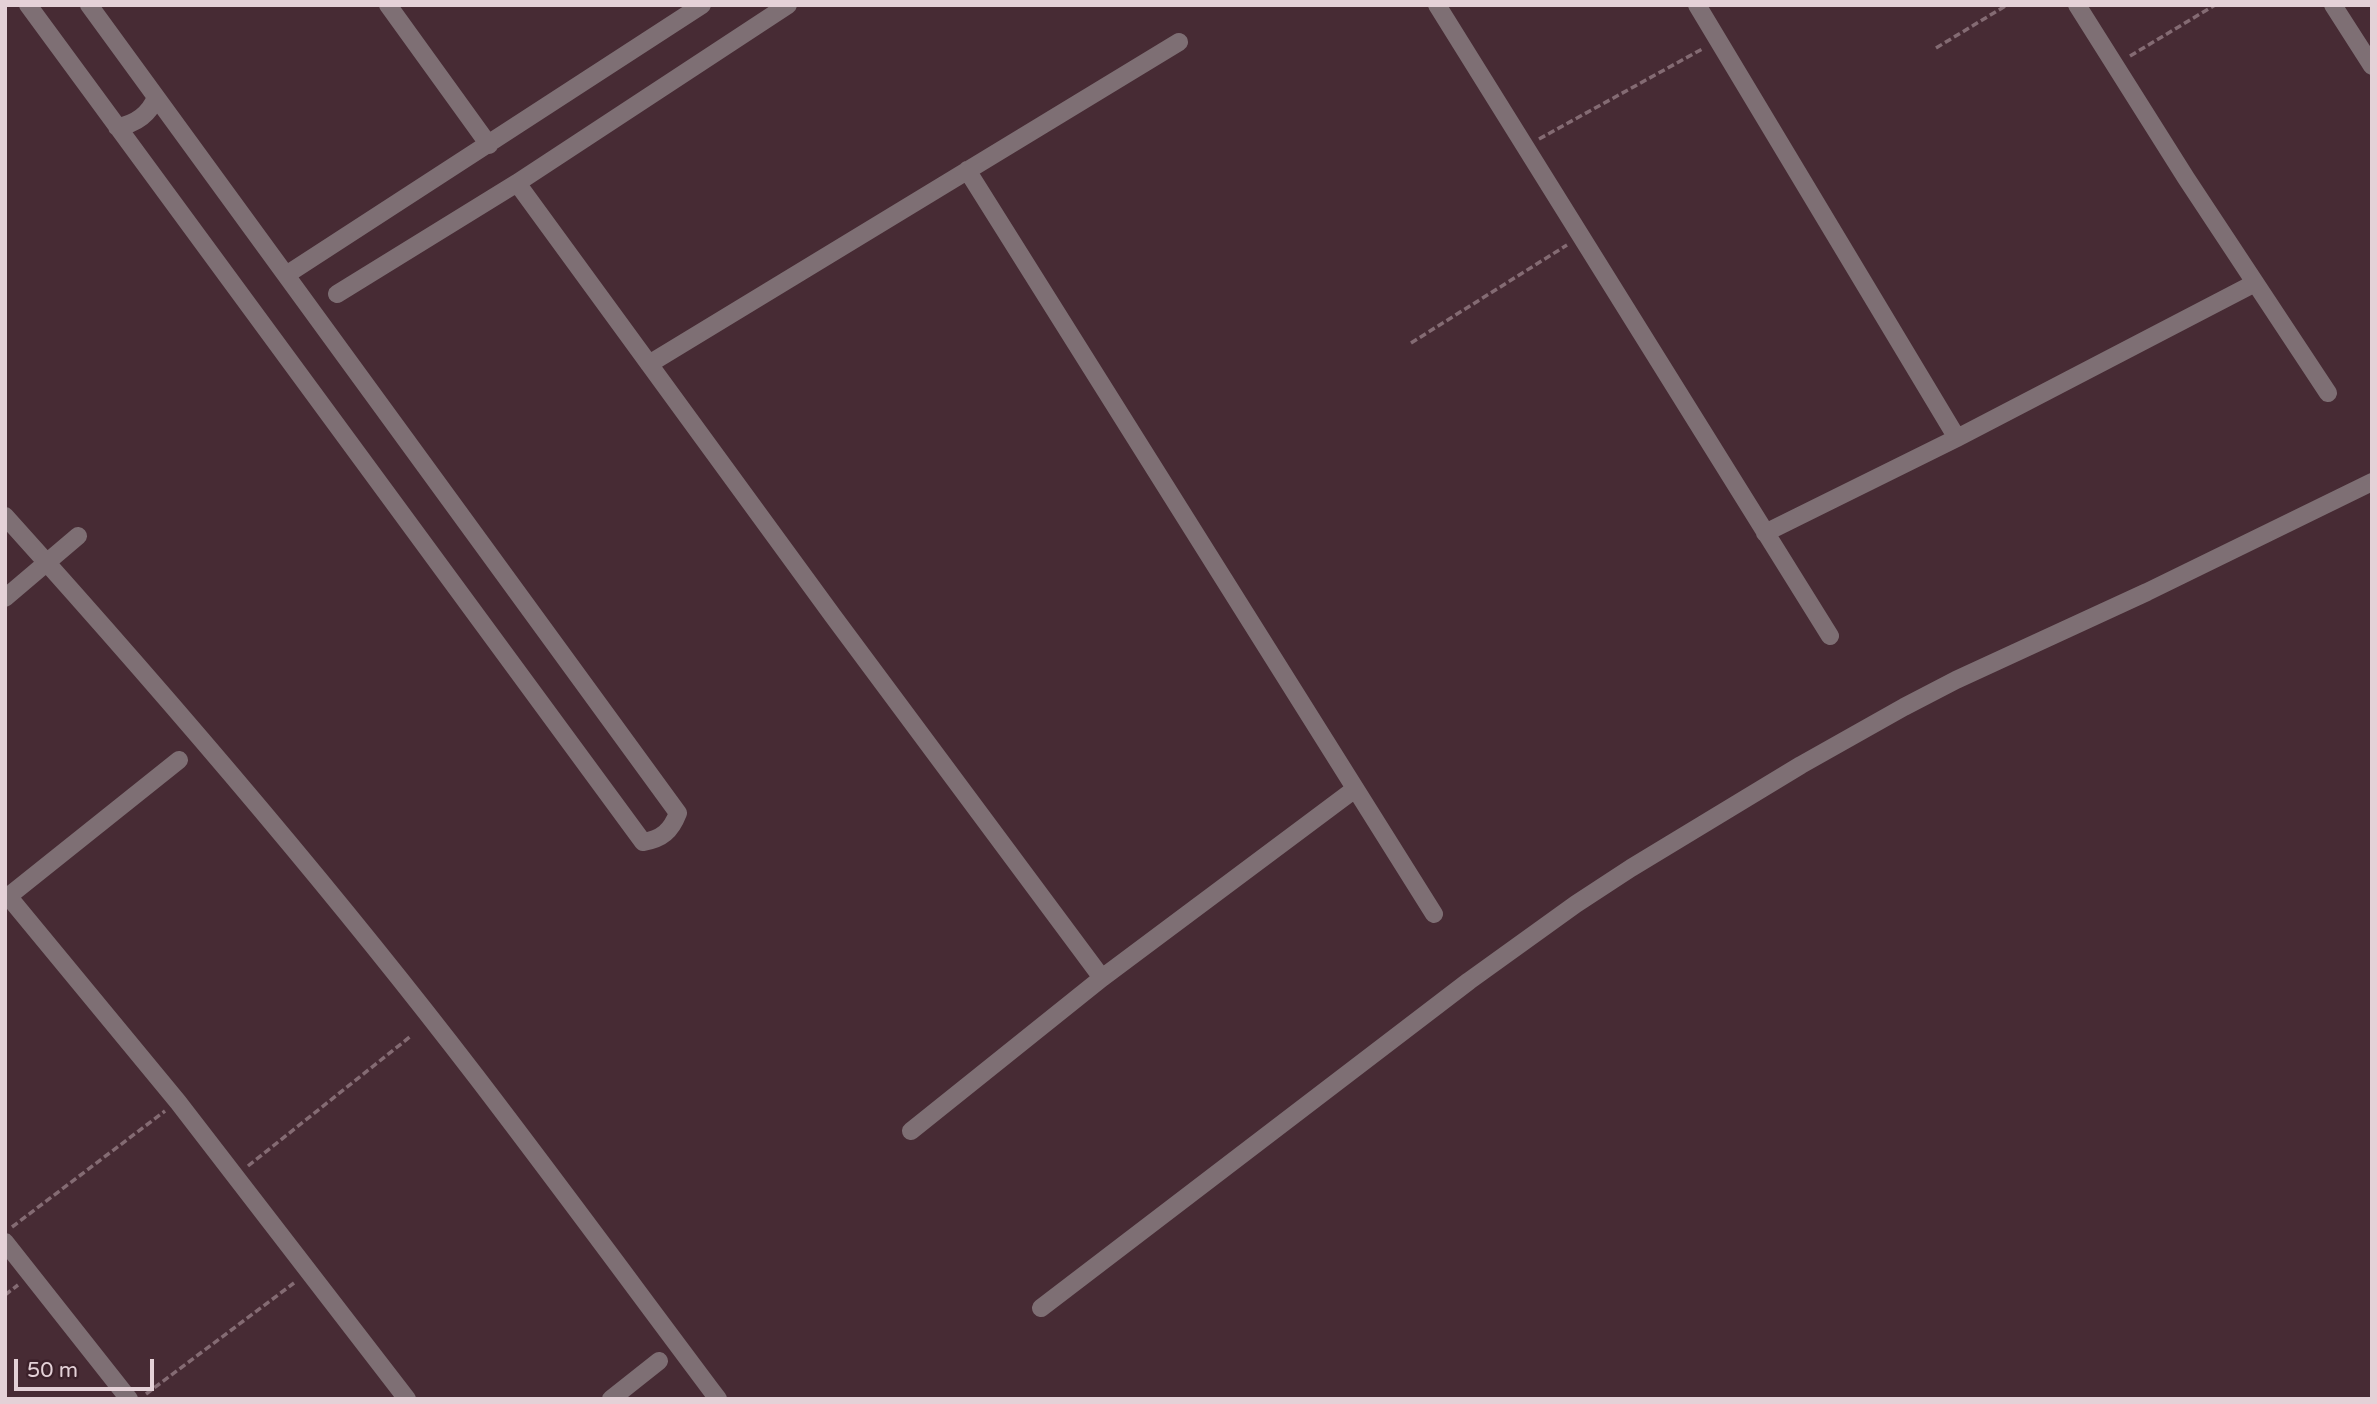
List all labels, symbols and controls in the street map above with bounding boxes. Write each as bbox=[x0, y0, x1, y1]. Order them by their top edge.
scale bar bbox=[18, 1344, 158, 1388]
text: 50 m bbox=[27, 1358, 78, 1383]

